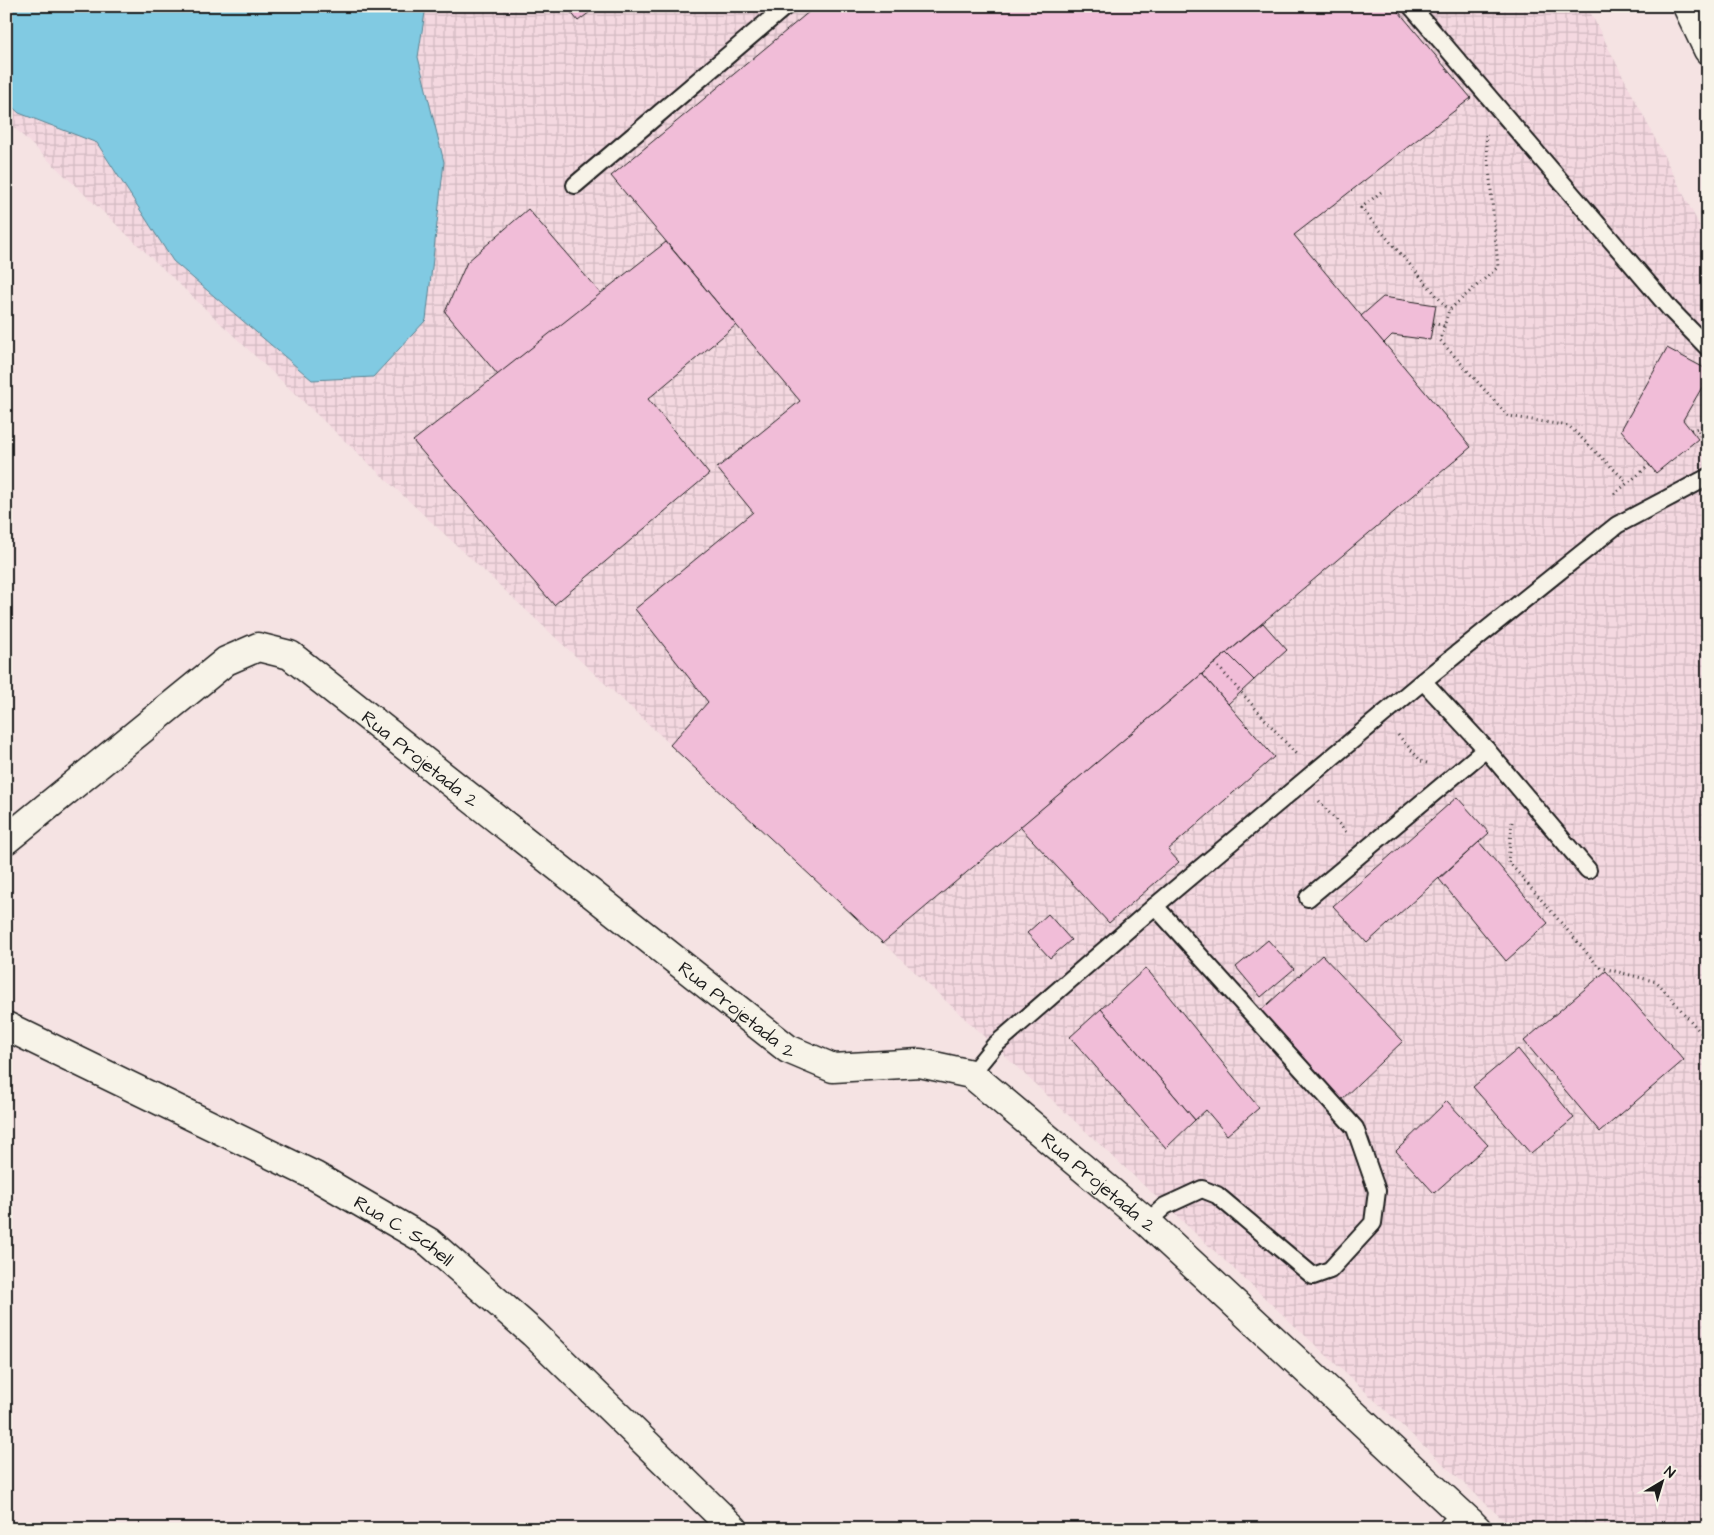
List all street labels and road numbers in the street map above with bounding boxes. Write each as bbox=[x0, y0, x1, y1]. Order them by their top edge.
street label: Rua Projetada 2 bbox=[355, 705, 484, 814]
street label: Rua Projetada 2 bbox=[672, 955, 799, 1066]
street label: Rua Projetada 2 bbox=[1035, 1127, 1162, 1239]
street label: Rua C. Schell bbox=[349, 1189, 459, 1273]

